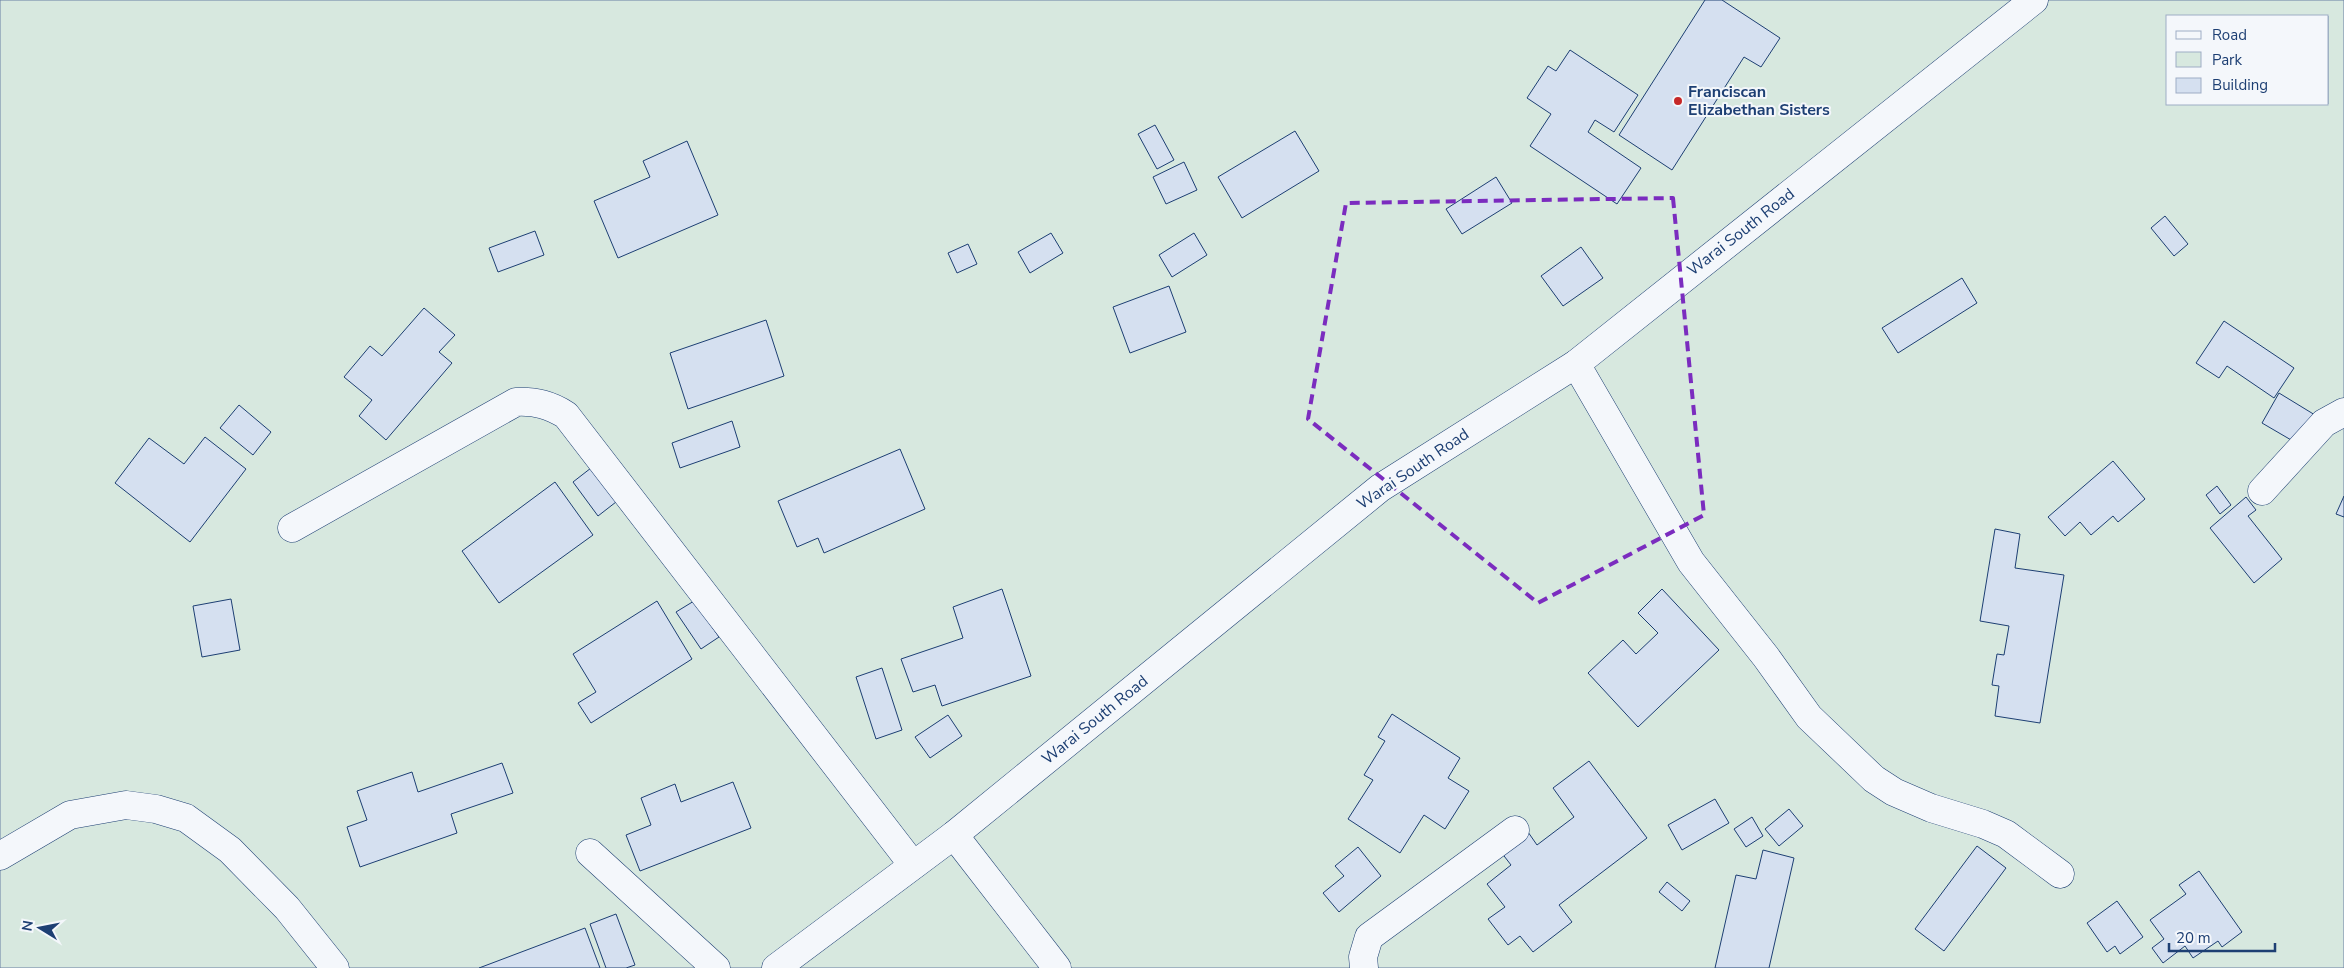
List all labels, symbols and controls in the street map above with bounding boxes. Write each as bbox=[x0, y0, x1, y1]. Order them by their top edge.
legend bbox=[2166, 15, 2329, 105]
text: Road bbox=[2212, 25, 2247, 45]
text: Park bbox=[2212, 50, 2242, 70]
text: Building bbox=[2212, 75, 2268, 95]
place label: Franciscan Elizabethan Sisters bbox=[1688, 81, 1830, 121]
marker: Franciscan Elizabethan Sisters bbox=[1672, 95, 1684, 107]
street label: Warai South Road bbox=[1683, 183, 1799, 281]
street label: Warai South Road bbox=[1353, 423, 1473, 515]
street label: Warai South Road bbox=[1037, 670, 1153, 770]
north arrow bbox=[15, 903, 65, 953]
text: N bbox=[17, 919, 38, 933]
scale bar bbox=[2169, 920, 2275, 952]
text: 20 m bbox=[2176, 928, 2211, 948]

